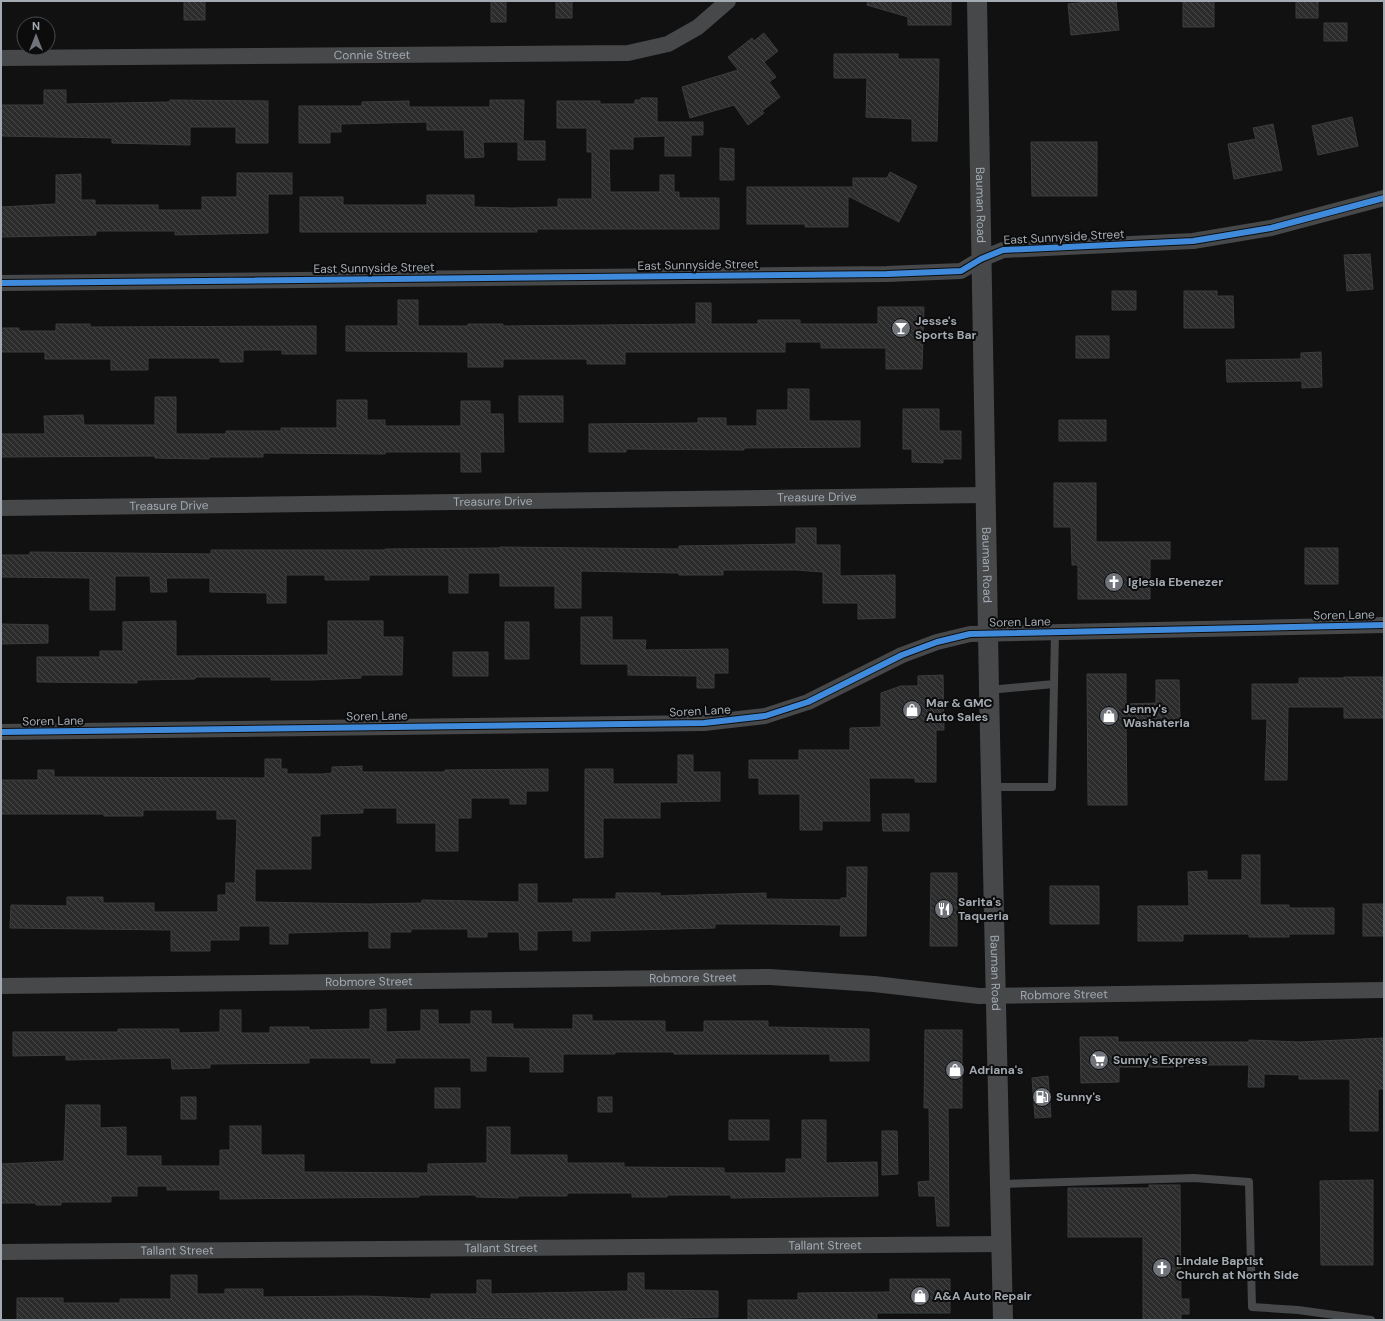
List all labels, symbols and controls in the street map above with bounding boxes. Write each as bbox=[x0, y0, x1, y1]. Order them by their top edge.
north arrow bbox=[16, 16, 56, 56]
text: N bbox=[32, 19, 40, 33]
street label: Connie Street bbox=[334, 47, 411, 63]
street label: Bauman Road bbox=[972, 167, 989, 243]
street label: East Sunnyside Street bbox=[1003, 226, 1125, 248]
street label: East Sunnyside Street bbox=[637, 256, 759, 274]
street label: East Sunnyside Street bbox=[313, 259, 435, 277]
place label: Jesse's Sports Bar bbox=[915, 313, 976, 343]
bar icon: Jesse's Sports Bar bbox=[890, 317, 912, 339]
street label: Treasure Drive bbox=[777, 489, 857, 506]
street label: Treasure Drive bbox=[453, 493, 533, 510]
street label: Treasure Drive bbox=[129, 497, 209, 514]
street label: Bauman Road bbox=[978, 527, 995, 603]
church icon: Iglesia Ebenezer bbox=[1103, 571, 1125, 593]
place label: Iglesia Ebenezer bbox=[1128, 574, 1223, 590]
street label: Soren Lane bbox=[1313, 606, 1375, 624]
street label: Soren Lane bbox=[989, 613, 1051, 631]
place label: Mar & GMC Auto Sales bbox=[926, 695, 993, 725]
shop icon: Mar & GMC Auto Sales bbox=[901, 699, 923, 721]
street label: Soren Lane bbox=[669, 701, 731, 721]
place label: Jenny's Washateria bbox=[1123, 701, 1190, 731]
shop icon: Jenny's Washateria bbox=[1098, 705, 1120, 727]
street label: Soren Lane bbox=[346, 707, 408, 725]
street label: Soren Lane bbox=[22, 712, 84, 730]
place label: Sarita's Taqueria bbox=[958, 894, 1009, 924]
restaurant icon: Sarita's Taqueria bbox=[933, 898, 955, 920]
street label: Bauman Road bbox=[986, 935, 1004, 1011]
street label: Robmore Street bbox=[649, 969, 737, 986]
street label: Robmore Street bbox=[325, 973, 413, 990]
street label: Robmore Street bbox=[1020, 986, 1108, 1003]
supermarket icon: Sunny's Express bbox=[1088, 1049, 1110, 1071]
place label: Sunny's Express bbox=[1113, 1052, 1208, 1068]
shop icon: Adriana's bbox=[944, 1059, 966, 1081]
place label: Adriana's bbox=[969, 1062, 1024, 1078]
fuel station icon: Sunny's bbox=[1031, 1086, 1053, 1108]
place label: Sunny's bbox=[1056, 1089, 1101, 1105]
street label: Tallant Street bbox=[788, 1237, 862, 1254]
street label: Tallant Street bbox=[464, 1240, 538, 1256]
street label: Tallant Street bbox=[140, 1242, 214, 1259]
place label: Lindale Baptist Church at North Side bbox=[1176, 1253, 1299, 1283]
church icon: Lindale Baptist Church at North Side bbox=[1151, 1257, 1173, 1279]
shop icon: A&A Auto Repair bbox=[909, 1285, 931, 1307]
place label: A&A Auto Repair bbox=[934, 1288, 1032, 1304]

